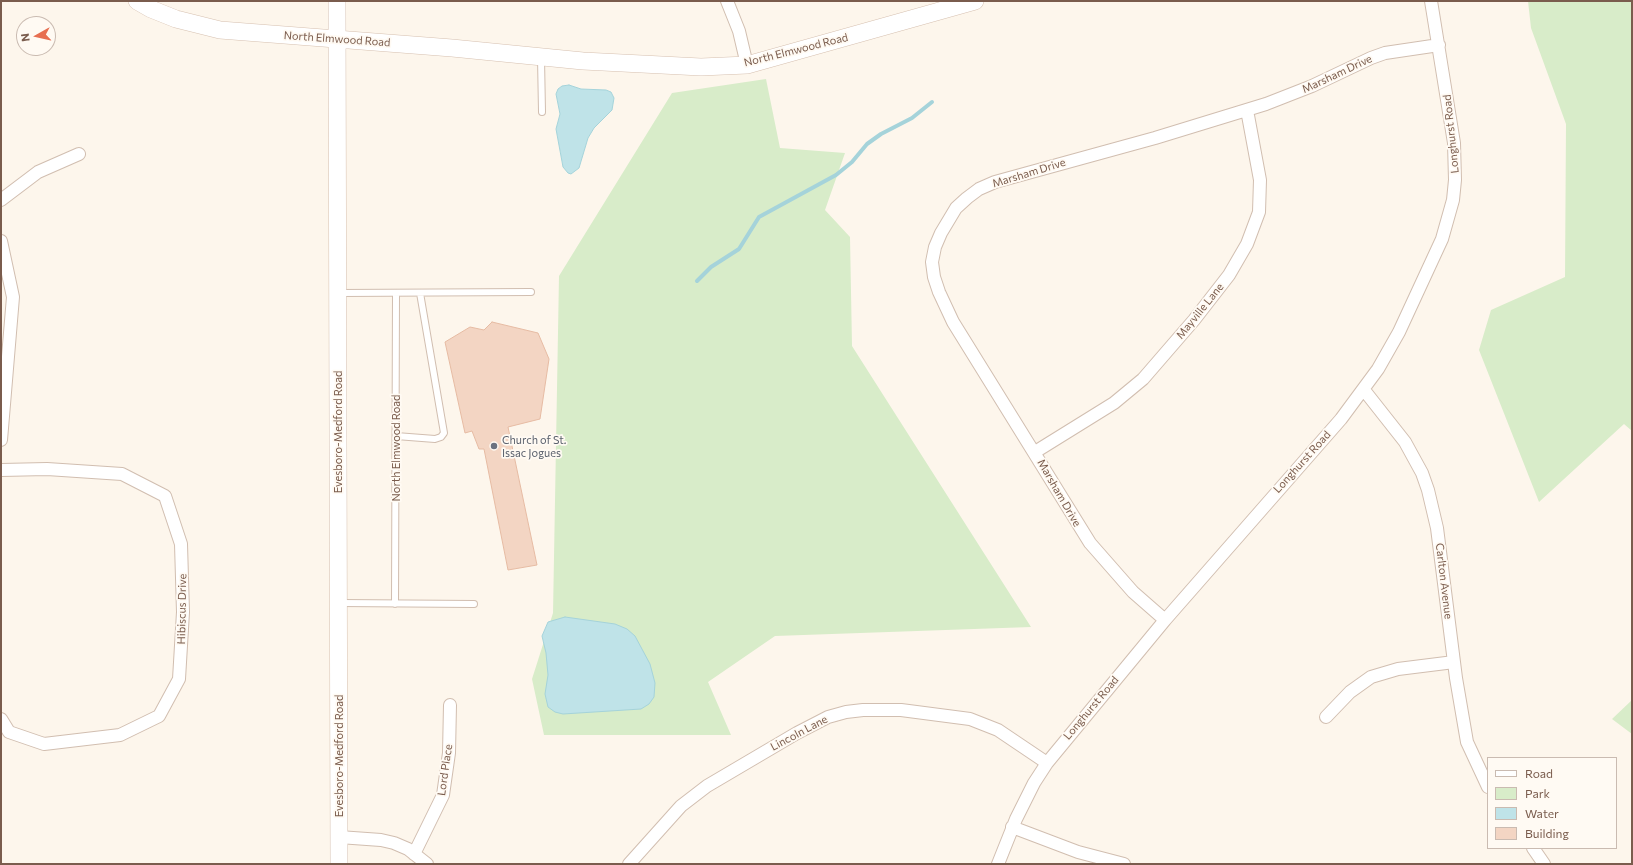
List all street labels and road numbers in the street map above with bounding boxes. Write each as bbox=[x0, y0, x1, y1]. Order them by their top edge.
street label: North Elmwood Road bbox=[283, 29, 391, 49]
street label: North Elmwood Road bbox=[743, 31, 849, 69]
street label: Marsham Drive bbox=[1300, 52, 1374, 96]
street label: Longhurst Road bbox=[1440, 94, 1462, 174]
street label: Marsham Drive bbox=[991, 156, 1067, 190]
street label: Mayville Lane bbox=[1174, 280, 1226, 342]
street label: Evesboro-Medford Road bbox=[331, 371, 345, 493]
street label: North Elmwood Road bbox=[389, 395, 403, 501]
street label: Longhurst Road bbox=[1271, 428, 1333, 496]
street label: Marsham Drive bbox=[1034, 457, 1084, 529]
street label: Carlton Avenue bbox=[1433, 542, 1455, 620]
street label: Hibiscus Drive bbox=[175, 574, 189, 644]
street label: Longhurst Road bbox=[1061, 673, 1121, 743]
street label: Evesboro-Medford Road bbox=[332, 695, 346, 817]
street label: Lincoln Lane bbox=[768, 712, 830, 754]
street label: Lord Place bbox=[435, 743, 455, 797]

